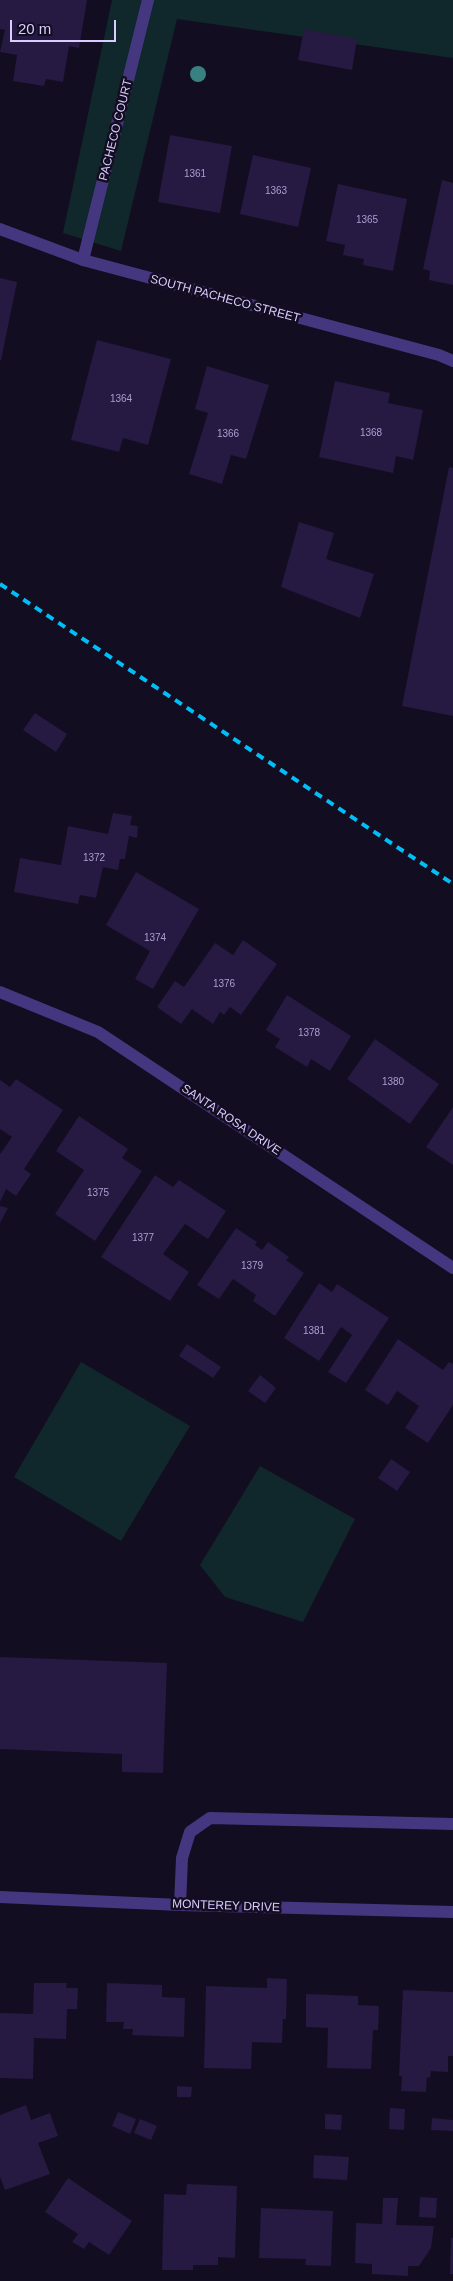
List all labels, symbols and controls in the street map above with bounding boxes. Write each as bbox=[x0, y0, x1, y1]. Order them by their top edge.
scale bar bbox=[12, 10, 119, 42]
text: 20 m bbox=[18, 20, 51, 37]
street label: PACHECO COURT bbox=[96, 78, 136, 182]
house number: 1361 bbox=[184, 168, 206, 180]
house number: 1363 bbox=[265, 185, 287, 197]
house number: 1365 bbox=[356, 214, 378, 226]
street label: SOUTH PACHECO STREET bbox=[149, 272, 301, 326]
house number: 1364 bbox=[110, 393, 132, 405]
house number: 1368 bbox=[360, 427, 382, 439]
house number: 1366 bbox=[217, 428, 239, 440]
house number: 1372 bbox=[83, 852, 105, 864]
house number: 1374 bbox=[144, 932, 166, 944]
house number: 1376 bbox=[213, 978, 235, 990]
house number: 1378 bbox=[298, 1027, 320, 1039]
house number: 1380 bbox=[382, 1076, 404, 1088]
street label: SANTA ROSA DRIVE bbox=[179, 1081, 283, 1159]
house number: 1375 bbox=[87, 1187, 109, 1199]
house number: 1377 bbox=[132, 1232, 154, 1244]
house number: 1379 bbox=[241, 1260, 263, 1272]
house number: 1381 bbox=[303, 1325, 325, 1337]
street label: MONTEREY DRIVE bbox=[172, 1897, 280, 1915]

